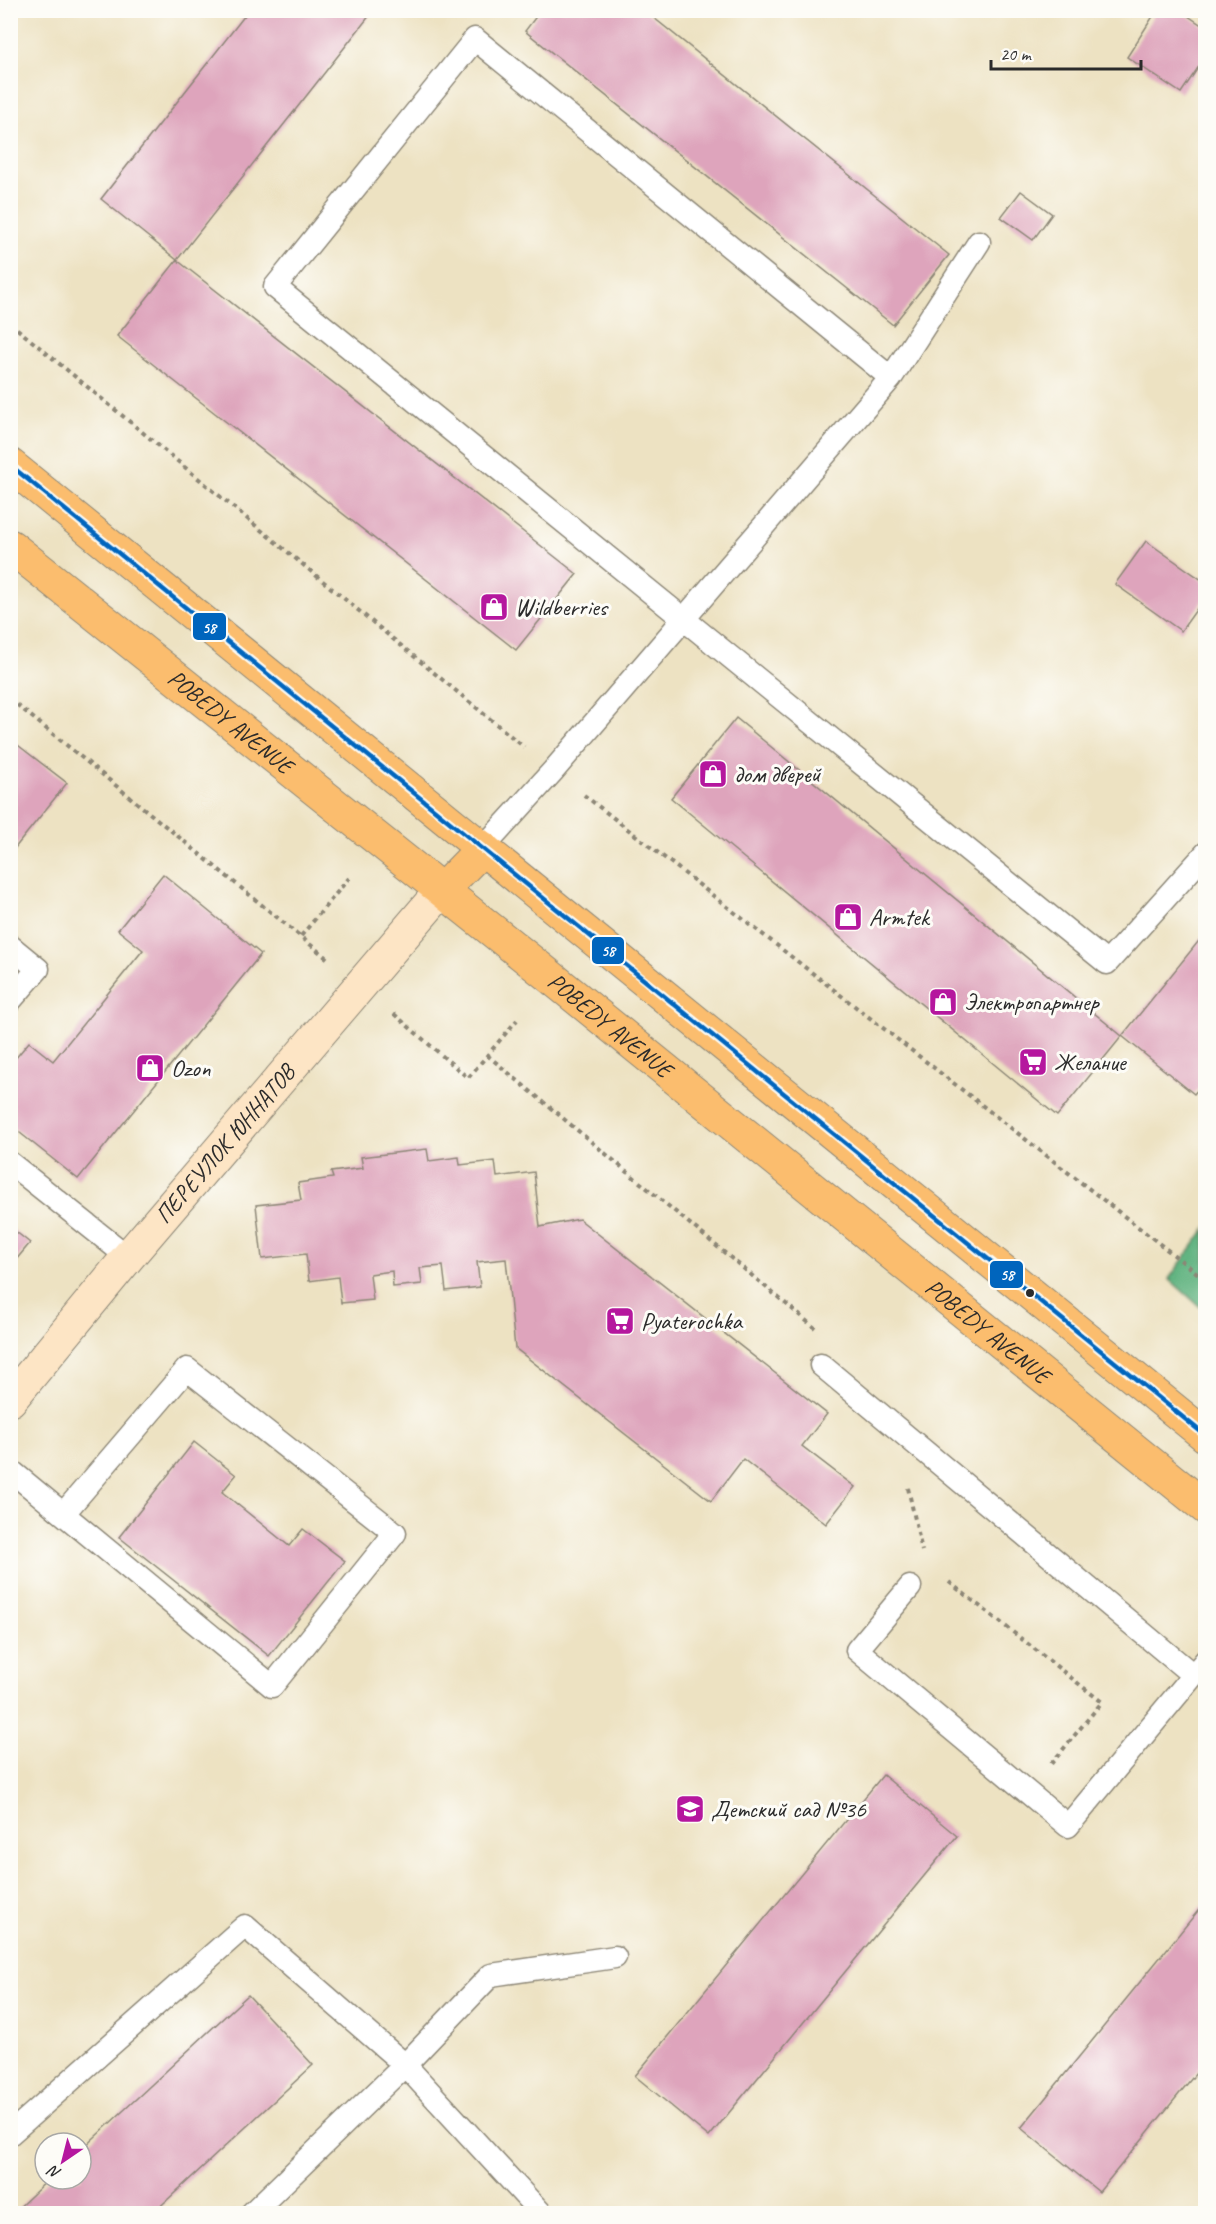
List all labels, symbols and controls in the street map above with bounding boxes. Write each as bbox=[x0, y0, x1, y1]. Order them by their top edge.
scale bar bbox=[991, 33, 1141, 71]
text: 20 m bbox=[1000, 43, 1033, 65]
shop icon: Wildberries bbox=[478, 591, 510, 623]
place label: Wildberries bbox=[515, 592, 609, 622]
line badge: 58 bbox=[192, 612, 227, 641]
text: 58 bbox=[202, 618, 218, 638]
street label: POBEDY AVENUE bbox=[162, 663, 301, 782]
shop icon: дом дверей bbox=[697, 758, 729, 790]
place label: дом дверей bbox=[734, 759, 822, 789]
shop icon: Armtek bbox=[832, 901, 864, 933]
place label: Armtek bbox=[869, 902, 931, 932]
line badge: 58 bbox=[591, 936, 625, 965]
text: 58 bbox=[601, 941, 617, 961]
street label: POBEDY AVENUE bbox=[542, 966, 681, 1086]
shop icon: Электропартнер bbox=[927, 986, 959, 1018]
place label: Электропартнер bbox=[964, 987, 1100, 1017]
supermarket icon: Желание bbox=[1017, 1046, 1049, 1078]
place label: Желание bbox=[1054, 1047, 1128, 1077]
shop icon: Ozon bbox=[134, 1052, 166, 1084]
place label: Ozon bbox=[171, 1053, 211, 1083]
street label: ПЕРЕУЛОК ЮННАТОВ bbox=[148, 1057, 303, 1230]
line badge: 58 bbox=[989, 1260, 1024, 1289]
text: 58 bbox=[1000, 1265, 1016, 1285]
street label: POBEDY AVENUE bbox=[919, 1272, 1058, 1392]
unlabelled marker bbox=[1024, 1287, 1036, 1299]
supermarket icon: Pyaterochka bbox=[604, 1305, 636, 1337]
place label: Pyaterochka bbox=[641, 1306, 744, 1336]
school or university icon: Детский сад №36 bbox=[674, 1793, 706, 1825]
place label: Детский сад №36 bbox=[711, 1794, 867, 1824]
north arrow bbox=[33, 2131, 93, 2191]
text: N bbox=[43, 2160, 65, 2184]

